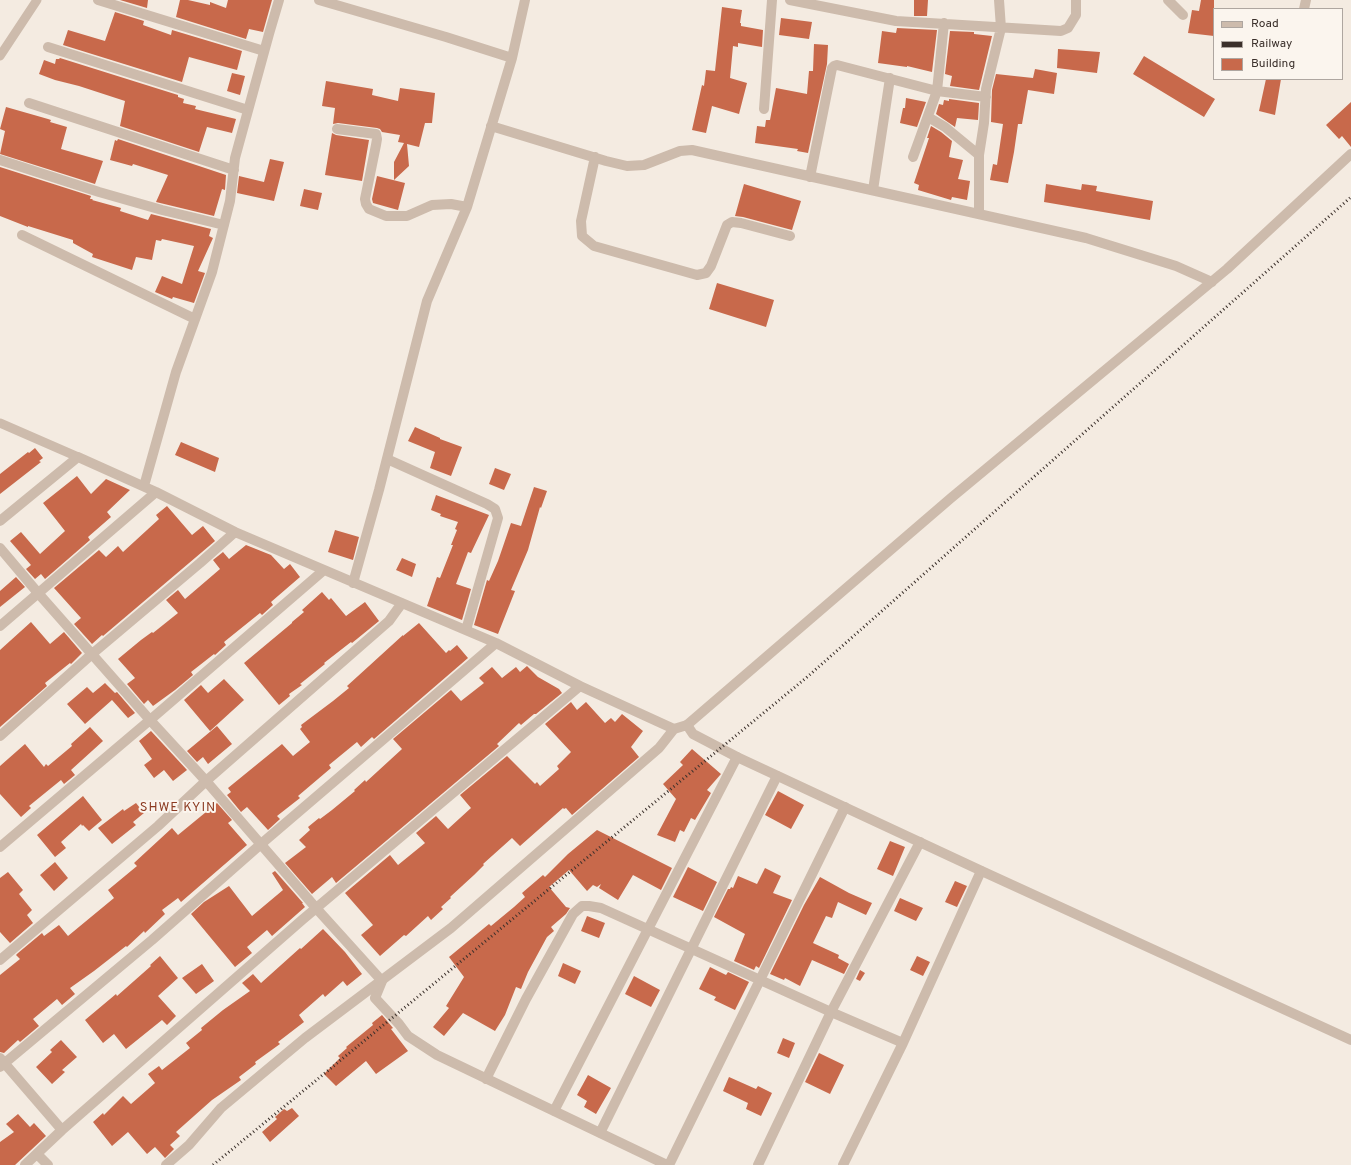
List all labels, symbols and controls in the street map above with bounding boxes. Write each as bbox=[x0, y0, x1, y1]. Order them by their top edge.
legend bbox=[1213, 8, 1343, 80]
text: Road bbox=[1251, 16, 1279, 32]
text: Railway bbox=[1251, 36, 1292, 52]
text: Building bbox=[1251, 56, 1295, 72]
district label: SHWE KYIN bbox=[140, 800, 216, 816]

